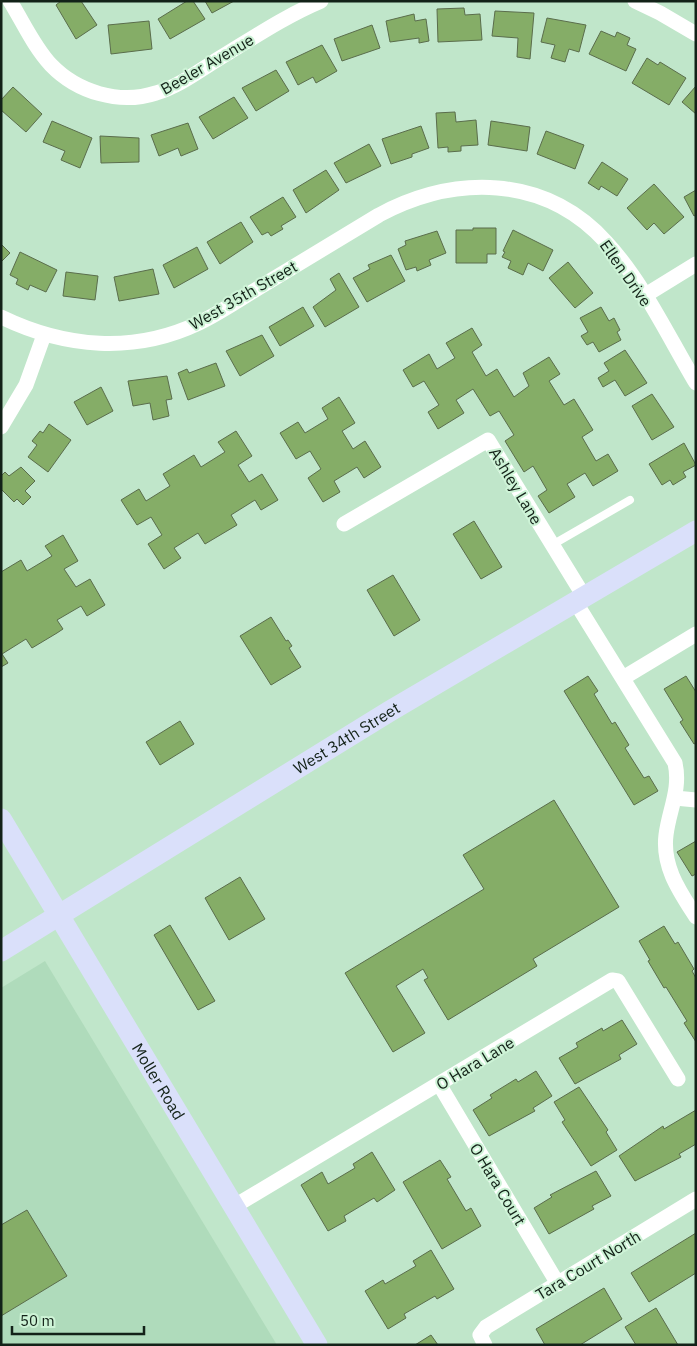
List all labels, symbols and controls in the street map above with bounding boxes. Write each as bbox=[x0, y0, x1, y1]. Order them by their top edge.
street label: Beeler Avenue bbox=[157, 29, 257, 99]
street label: Ellen Drive bbox=[596, 236, 656, 310]
street label: West 35th Street bbox=[185, 256, 301, 334]
street label: Ashley Lane bbox=[485, 444, 547, 528]
street label: West 34th Street bbox=[290, 697, 403, 778]
street label: O Hara Lane bbox=[432, 1032, 518, 1094]
street label: Moller Road bbox=[128, 1039, 189, 1123]
street label: O Hara Court bbox=[466, 1139, 530, 1229]
street label: Tara Court North bbox=[532, 1226, 644, 1304]
scale bar bbox=[12, 1304, 145, 1336]
text: 50 m bbox=[20, 1311, 55, 1330]

